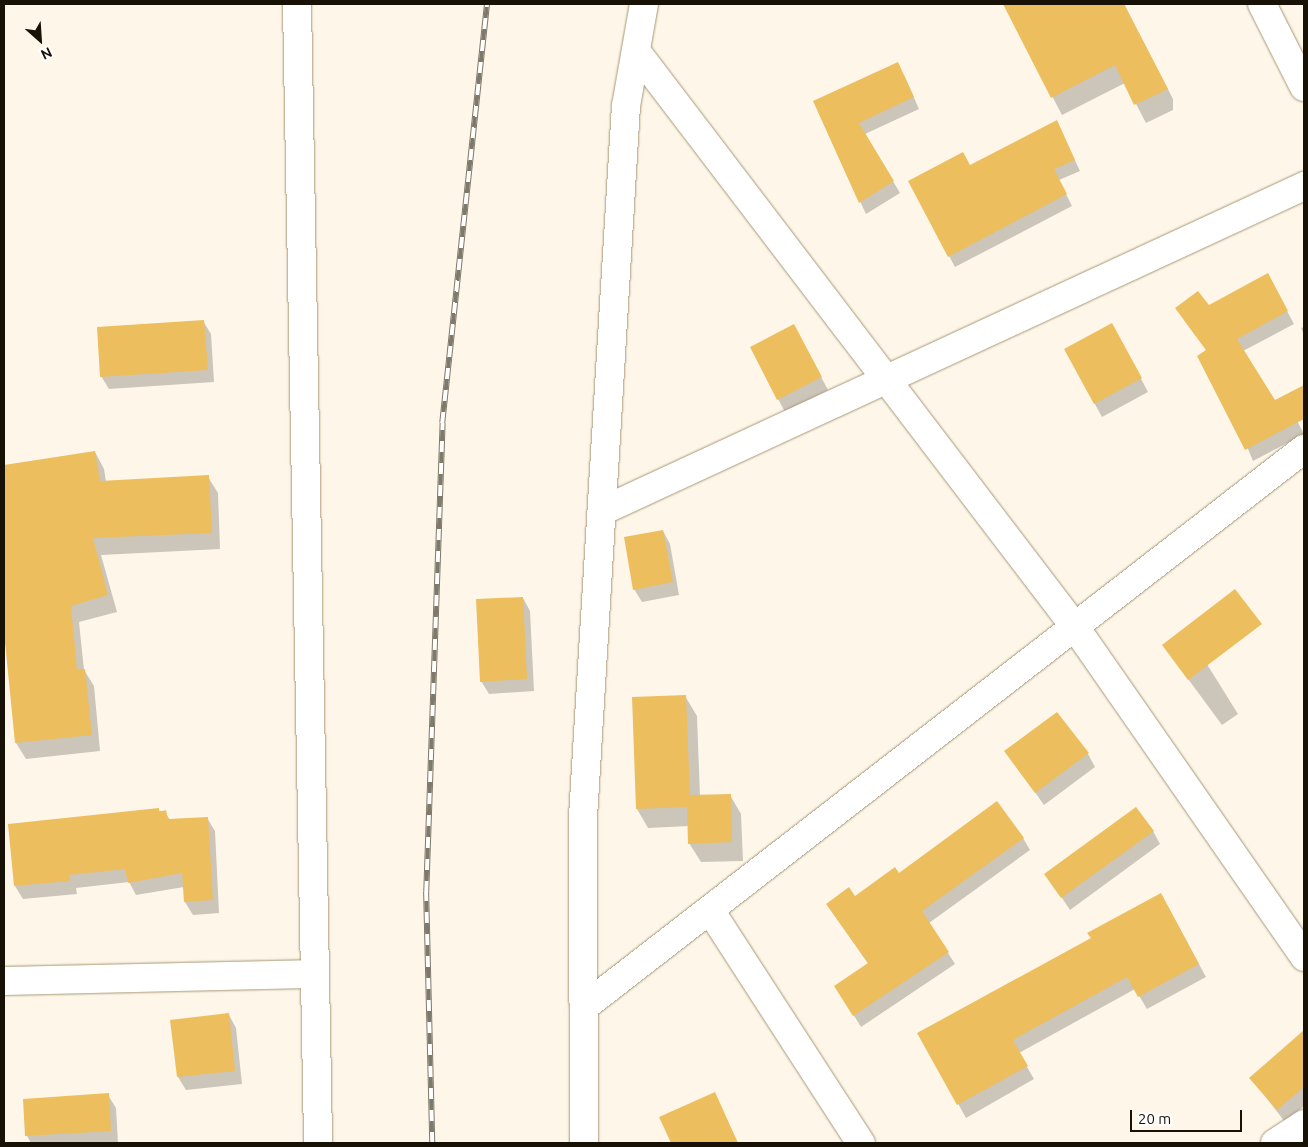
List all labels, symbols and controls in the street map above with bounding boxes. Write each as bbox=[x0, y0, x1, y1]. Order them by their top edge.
north arrow bbox=[15, 15, 65, 65]
text: N bbox=[38, 44, 55, 63]
scale bar bbox=[1133, 1100, 1246, 1132]
text: 20 m bbox=[1138, 1110, 1171, 1127]

